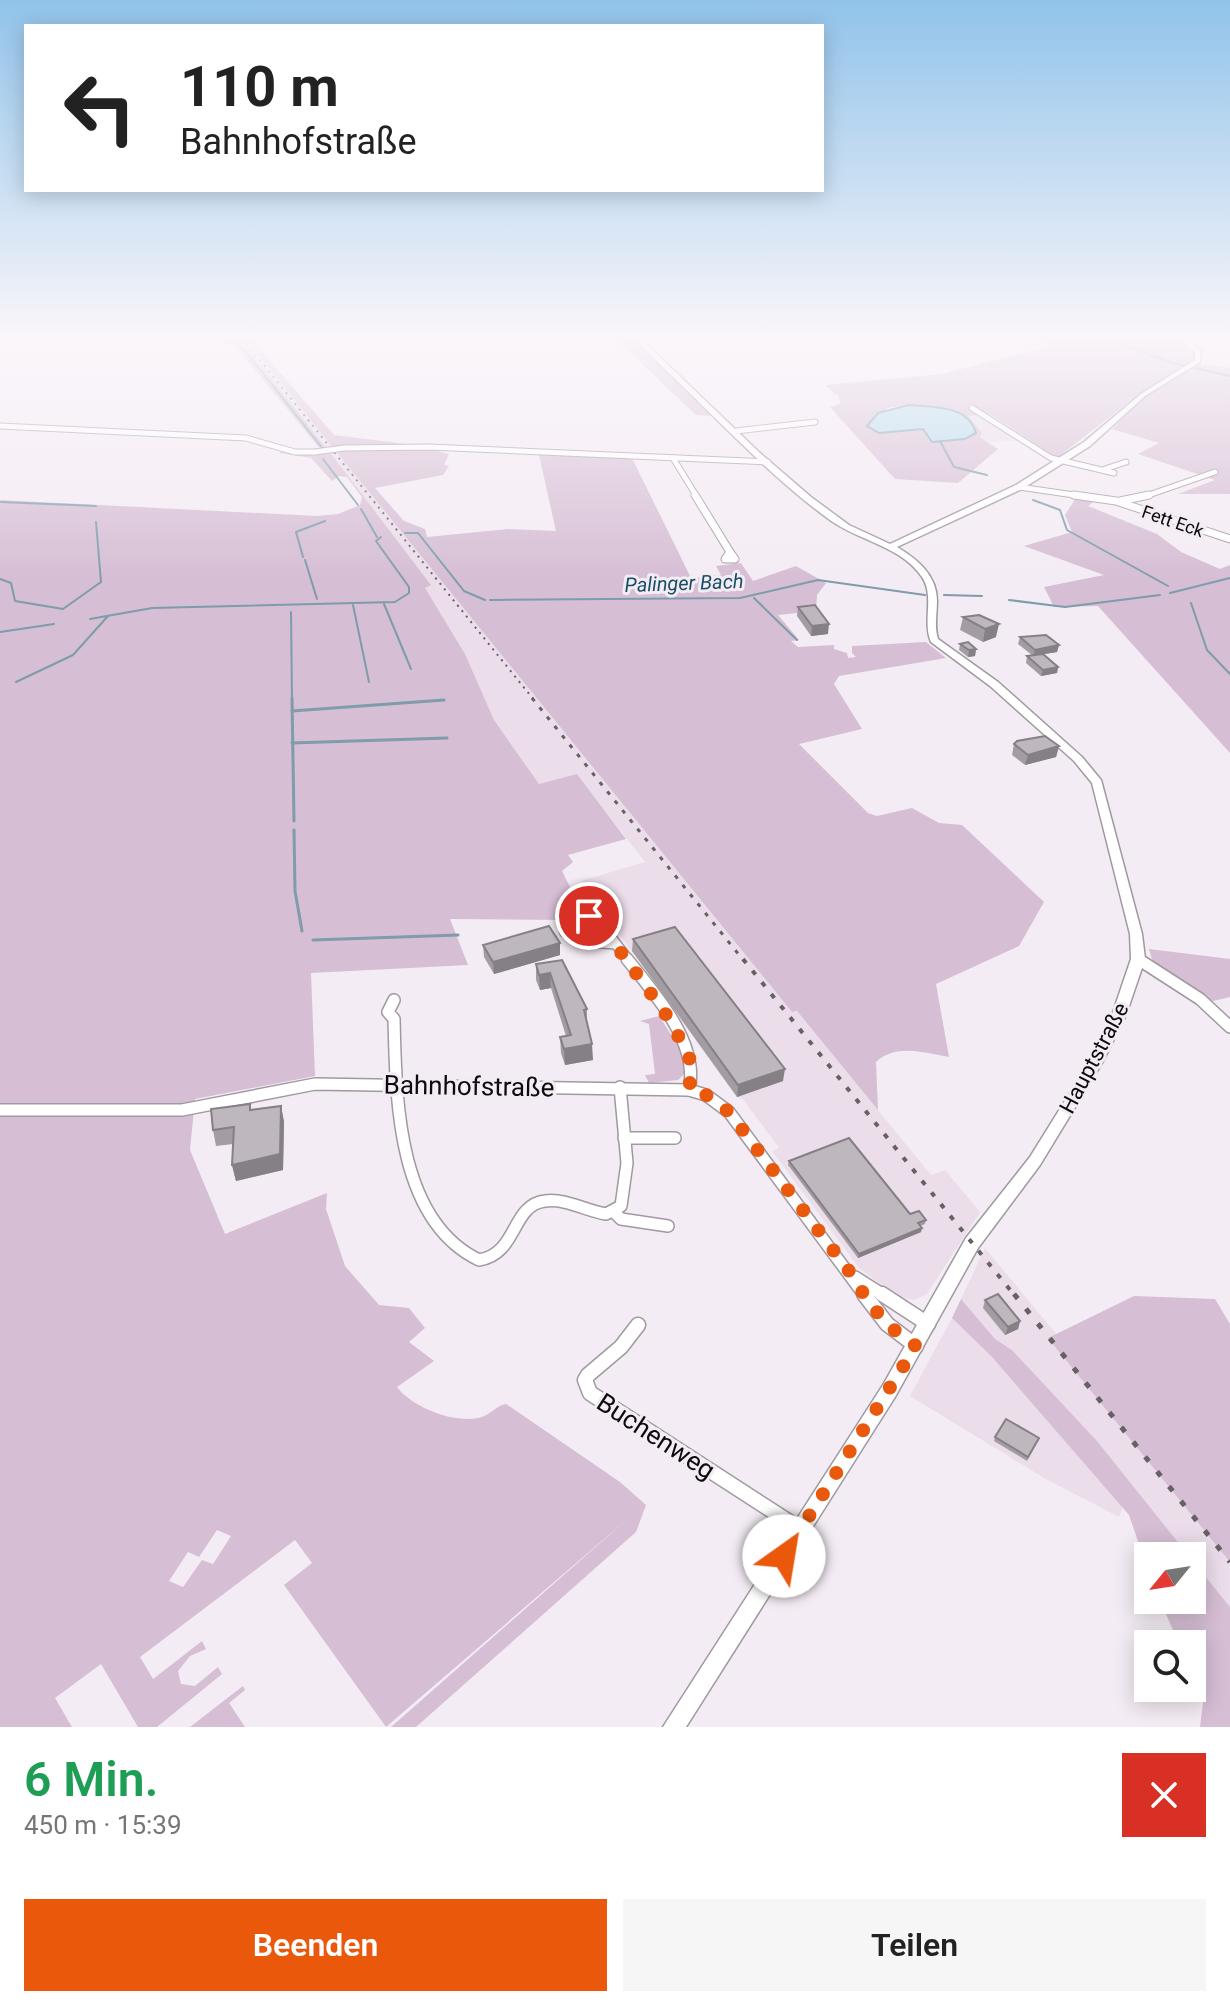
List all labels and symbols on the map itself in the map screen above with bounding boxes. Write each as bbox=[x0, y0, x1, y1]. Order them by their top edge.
street label: Fett Eck bbox=[1139, 501, 1208, 542]
water label: Palinger Bach bbox=[624, 569, 744, 597]
pin bbox=[555, 882, 623, 950]
street label: Hauptstraße bbox=[1054, 998, 1134, 1118]
street label: Bahnhofstraße bbox=[383, 1070, 555, 1102]
street label: Buchenweg bbox=[591, 1387, 721, 1485]
position arrow bbox=[742, 1514, 826, 1598]
north arrow bbox=[1134, 1542, 1206, 1614]

